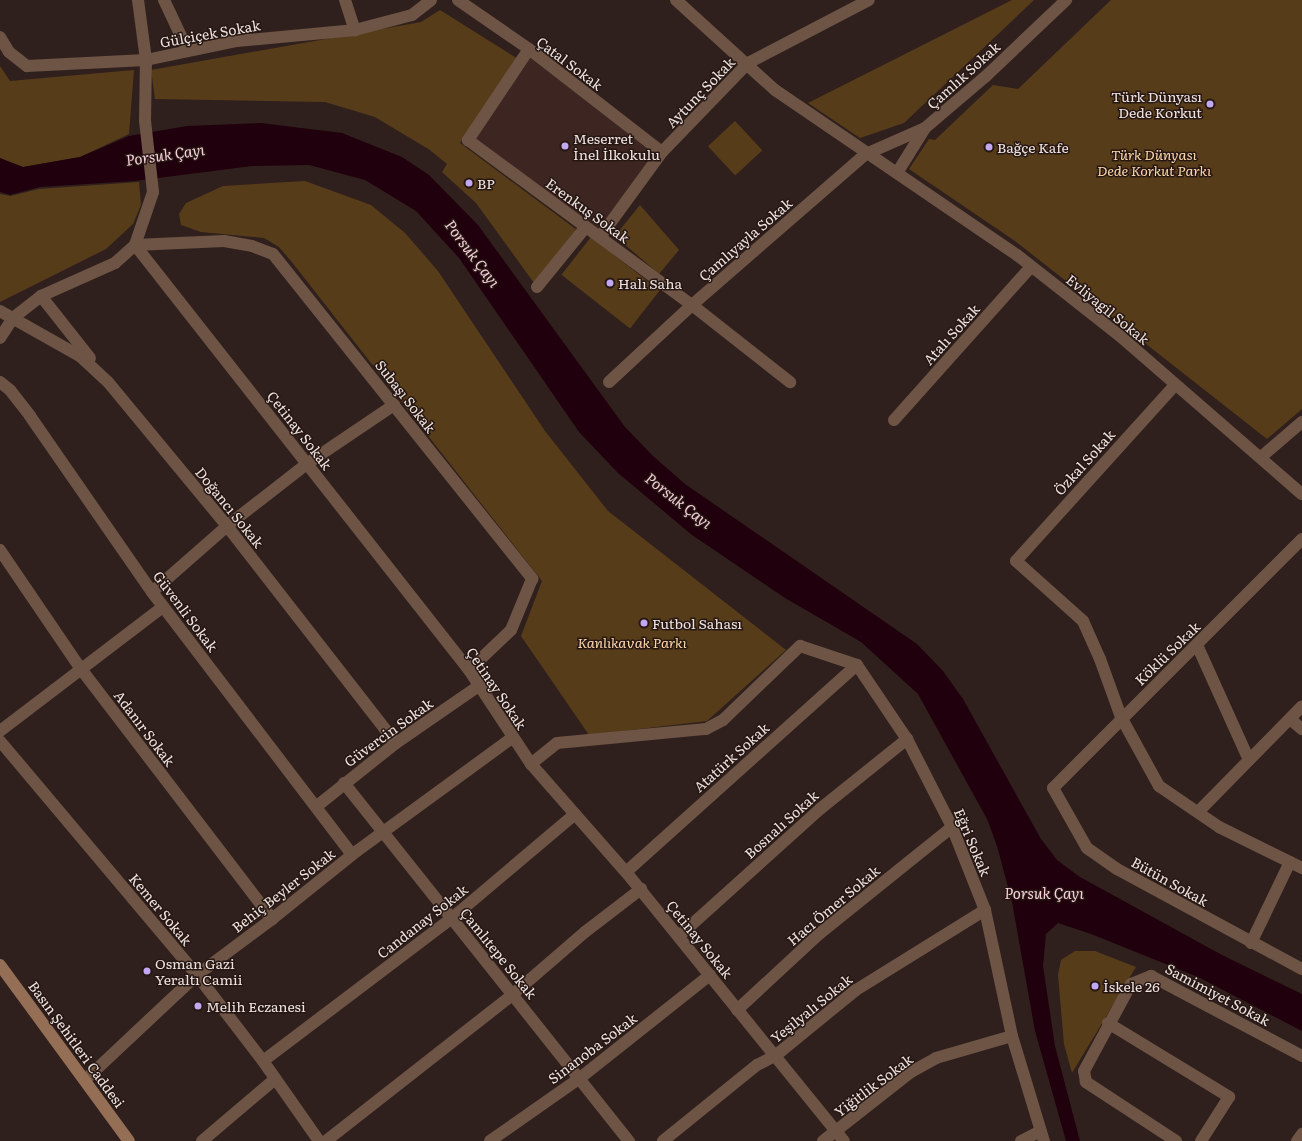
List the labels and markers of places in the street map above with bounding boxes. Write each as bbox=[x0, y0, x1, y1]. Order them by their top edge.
place label: Türk Dünyası Dede Korkut bbox=[1111, 88, 1202, 120]
marker: Türk Dünyası Dede Korkut bbox=[1205, 99, 1215, 109]
place label: Meserret İnel İlkokulu bbox=[573, 130, 660, 162]
place label: Bağçe Kafe bbox=[997, 139, 1069, 155]
marker: Meserret İnel İlkokulu bbox=[560, 141, 570, 151]
marker: Bağçe Kafe bbox=[984, 142, 994, 152]
place label: BP bbox=[477, 175, 495, 191]
marker: BP bbox=[464, 178, 474, 188]
place label: Halı Saha bbox=[618, 275, 682, 291]
marker: Halı Saha bbox=[605, 278, 615, 288]
place label: Futbol Sahası bbox=[652, 615, 742, 631]
marker: Futbol Sahası bbox=[639, 618, 649, 628]
place label: Osman Gazi Yeraltı Camii bbox=[155, 955, 242, 988]
marker: Osman Gazi Yeraltı Camii bbox=[142, 966, 152, 976]
place label: İskele 26 bbox=[1103, 978, 1160, 994]
marker: İskele 26 bbox=[1090, 981, 1100, 991]
place label: Melih Eczanesi bbox=[206, 998, 306, 1014]
marker: Melih Eczanesi bbox=[193, 1001, 203, 1011]

